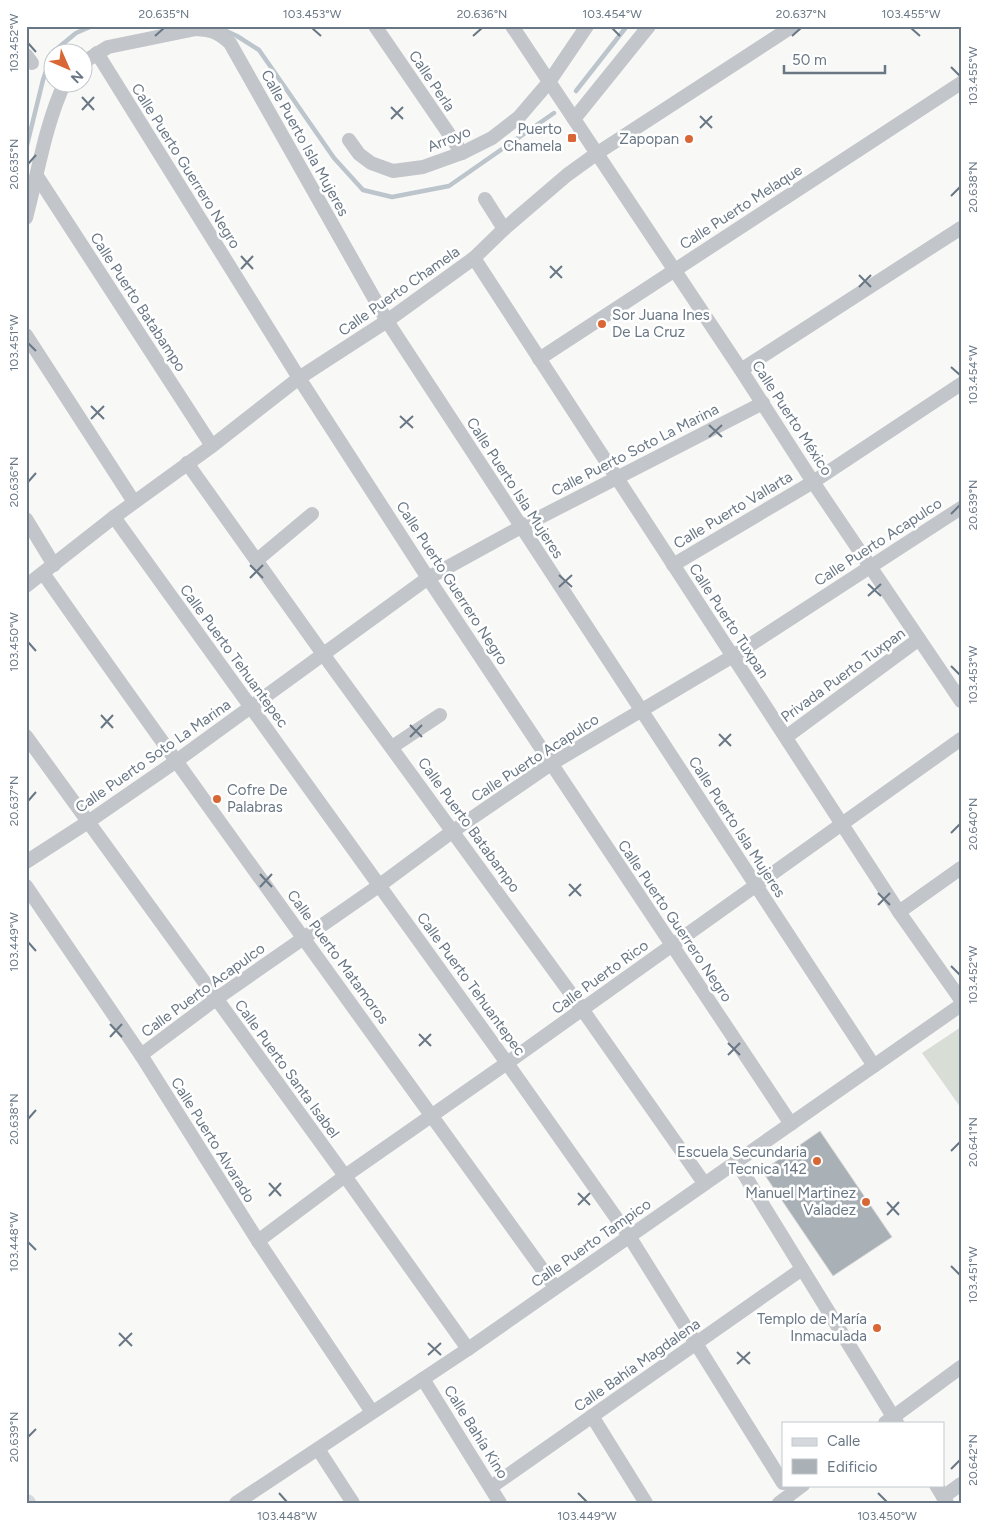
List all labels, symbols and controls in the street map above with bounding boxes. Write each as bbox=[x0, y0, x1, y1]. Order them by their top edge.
text: 20.635°N bbox=[139, 7, 189, 21]
text: 103.453°W bbox=[283, 7, 342, 21]
text: 20.636°N bbox=[457, 7, 507, 21]
text: 103.454°W bbox=[582, 7, 642, 21]
text: 20.637°N bbox=[776, 7, 826, 21]
text: 103.455°W bbox=[882, 7, 941, 21]
text: 103.452°W bbox=[7, 13, 21, 72]
north arrow bbox=[42, 42, 92, 92]
scale bar bbox=[784, 42, 886, 74]
text: 103.455°W bbox=[966, 46, 980, 105]
street label: Calle Perla bbox=[405, 47, 459, 115]
text: 50 m bbox=[792, 51, 827, 69]
text: N bbox=[67, 67, 87, 87]
street label: Calle Puerto Isla Mujeres bbox=[257, 67, 353, 219]
street label: Calle Puerto Guerrero Negro bbox=[128, 80, 244, 252]
place label: Puerto Chamela bbox=[503, 120, 562, 155]
street label: Arroyo bbox=[425, 122, 474, 156]
place label: Zapopan bbox=[619, 130, 679, 148]
marker: Puerto Chamela bbox=[566, 132, 578, 144]
marker: Zapopan bbox=[683, 133, 695, 145]
text: 20.635°N bbox=[7, 139, 21, 189]
street label: Calle Puerto Melaque bbox=[676, 161, 806, 253]
text: 20.638°N bbox=[966, 161, 980, 213]
street label: Calle Puerto Batabampo bbox=[86, 229, 190, 375]
street label: Calle Puerto Chamela bbox=[335, 242, 463, 340]
place label: Sor Juana Ines De La Cruz bbox=[612, 306, 710, 341]
text: 103.451°W bbox=[7, 314, 21, 371]
marker: Sor Juana Ines De La Cruz bbox=[596, 318, 608, 330]
text: 103.454°W bbox=[966, 345, 980, 405]
street label: Calle Puerto México bbox=[748, 357, 836, 479]
street label: Calle Puerto Soto La Marina bbox=[548, 400, 722, 500]
street label: Calle Puerto Isla Mujeres bbox=[463, 414, 567, 562]
text: 20.636°N bbox=[7, 457, 21, 507]
street label: Calle Puerto Vallarta bbox=[670, 467, 796, 553]
text: 20.639°N bbox=[966, 480, 980, 530]
street label: Calle Puerto Acapulco bbox=[811, 494, 945, 590]
street label: Calle Puerto Guerrero Negro bbox=[392, 498, 512, 668]
street label: Calle Puerto Tuxpan bbox=[685, 560, 773, 682]
street label: Calle Puerto Tehuantepec bbox=[176, 581, 292, 731]
text: 103.450°W bbox=[7, 612, 21, 672]
street label: Privada Puerto Tuxpan bbox=[778, 624, 908, 726]
text: 103.453°W bbox=[966, 645, 980, 704]
street label: Calle Puerto Soto La Marina bbox=[72, 695, 234, 817]
street label: Calle Puerto Acapulco bbox=[468, 710, 602, 806]
street label: Calle Puerto Isla Mujeres bbox=[685, 753, 789, 901]
street label: Calle Puerto Batabampo bbox=[414, 754, 524, 896]
text: 20.637°N bbox=[7, 776, 21, 826]
place label: Cofre De Palabras bbox=[227, 781, 288, 816]
marker: Cofre De Palabras bbox=[211, 793, 223, 805]
text: 20.640°N bbox=[966, 798, 980, 850]
street label: Calle Puerto Guerrero Negro bbox=[614, 837, 736, 1006]
street label: Calle Puerto Matamoros bbox=[283, 887, 393, 1027]
street label: Calle Puerto Tehuantepec bbox=[413, 909, 529, 1059]
text: 103.449°W bbox=[7, 912, 21, 972]
street label: Calle Puerto Rico bbox=[548, 936, 652, 1018]
street label: Calle Puerto Acapulco bbox=[138, 939, 269, 1041]
text: 103.452°W bbox=[966, 945, 980, 1004]
street label: Calle Puerto Santa Isabel bbox=[231, 996, 343, 1142]
street label: Calle Puerto Alvarado bbox=[167, 1074, 259, 1206]
text: 20.638°N bbox=[7, 1093, 21, 1145]
text: 20.641°N bbox=[966, 1117, 980, 1167]
place label: Escuela Secundaria Tecnica 142 bbox=[677, 1143, 807, 1178]
marker: Escuela Secundaria Tecnica 142 bbox=[811, 1155, 823, 1167]
place label: Manuel Martinez Valadez bbox=[745, 1184, 856, 1219]
street label: Calle Puerto Tampico bbox=[528, 1195, 655, 1291]
marker: Manuel Martinez Valadez bbox=[860, 1196, 872, 1208]
text: 103.448°W bbox=[7, 1212, 21, 1272]
text: 103.451°W bbox=[966, 1246, 980, 1303]
place label: Templo de María Inmaculada bbox=[757, 1310, 867, 1345]
street label: Calle Bahía Magdalena bbox=[570, 1315, 704, 1415]
marker: Templo de María Inmaculada bbox=[871, 1322, 883, 1334]
street label: Calle Bahía Kino bbox=[440, 1382, 512, 1482]
text: 20.639°N bbox=[7, 1412, 21, 1462]
legend bbox=[782, 1422, 944, 1486]
text: Calle bbox=[827, 1432, 860, 1450]
text: 20.642°N bbox=[966, 1434, 980, 1486]
text: Edificio bbox=[827, 1458, 878, 1476]
text: 103.448°W bbox=[257, 1509, 317, 1523]
text: 103.449°W bbox=[557, 1509, 617, 1523]
text: 103.450°W bbox=[857, 1509, 917, 1523]

